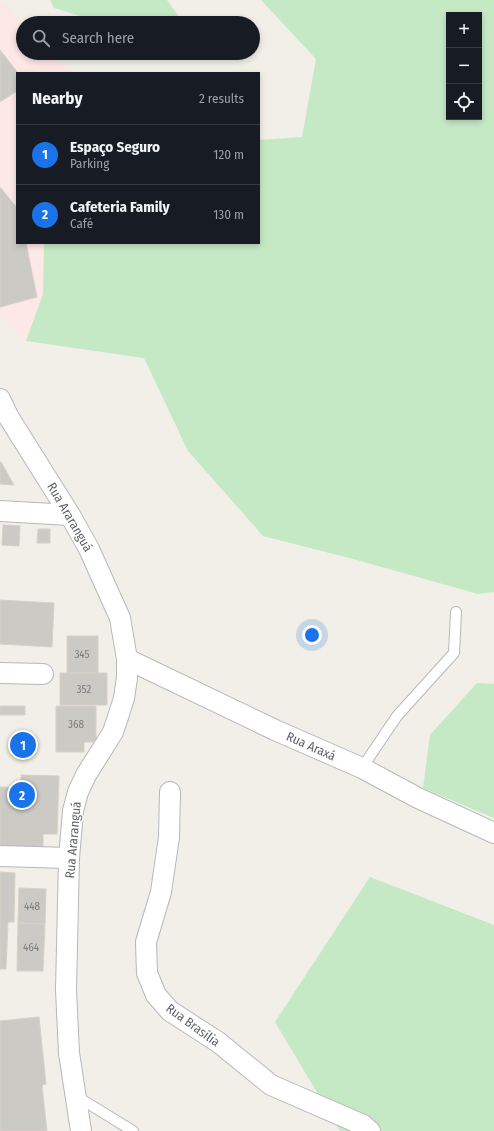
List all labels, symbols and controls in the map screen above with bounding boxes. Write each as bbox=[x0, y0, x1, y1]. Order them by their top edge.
map controls bbox=[446, 12, 482, 120]
button: + bbox=[446, 12, 482, 48]
search box bbox=[16, 16, 260, 60]
icon: search bbox=[30, 27, 52, 49]
text: Search here bbox=[62, 29, 134, 47]
button: − bbox=[446, 48, 482, 84]
button: locate bbox=[446, 84, 482, 120]
text: Nearby bbox=[32, 88, 83, 109]
text: 2 results bbox=[199, 91, 244, 106]
text: Espaço Seguro bbox=[70, 138, 160, 156]
text: 1 bbox=[42, 147, 48, 162]
text: 120 m bbox=[213, 147, 244, 162]
text: Parking bbox=[70, 156, 109, 171]
text: Cafeteria Family bbox=[70, 198, 170, 216]
text: 2 bbox=[42, 207, 48, 222]
text: 130 m bbox=[213, 207, 244, 222]
text: Café bbox=[70, 216, 93, 231]
street label: Rua Araranguá bbox=[44, 480, 96, 554]
your location bbox=[302, 625, 322, 645]
house number: 345 bbox=[74, 648, 90, 661]
house number: 352 bbox=[77, 683, 92, 696]
house number: 368 bbox=[68, 718, 84, 731]
street label: Rua Araxá bbox=[284, 728, 338, 764]
pin: 1 bbox=[10, 730, 36, 760]
pin: 2 bbox=[9, 780, 35, 810]
street label: Rua Araranguá bbox=[62, 801, 84, 879]
house number: 448 bbox=[24, 900, 41, 913]
house number: 464 bbox=[23, 941, 40, 954]
street label: Rua Brasília bbox=[163, 1000, 223, 1050]

